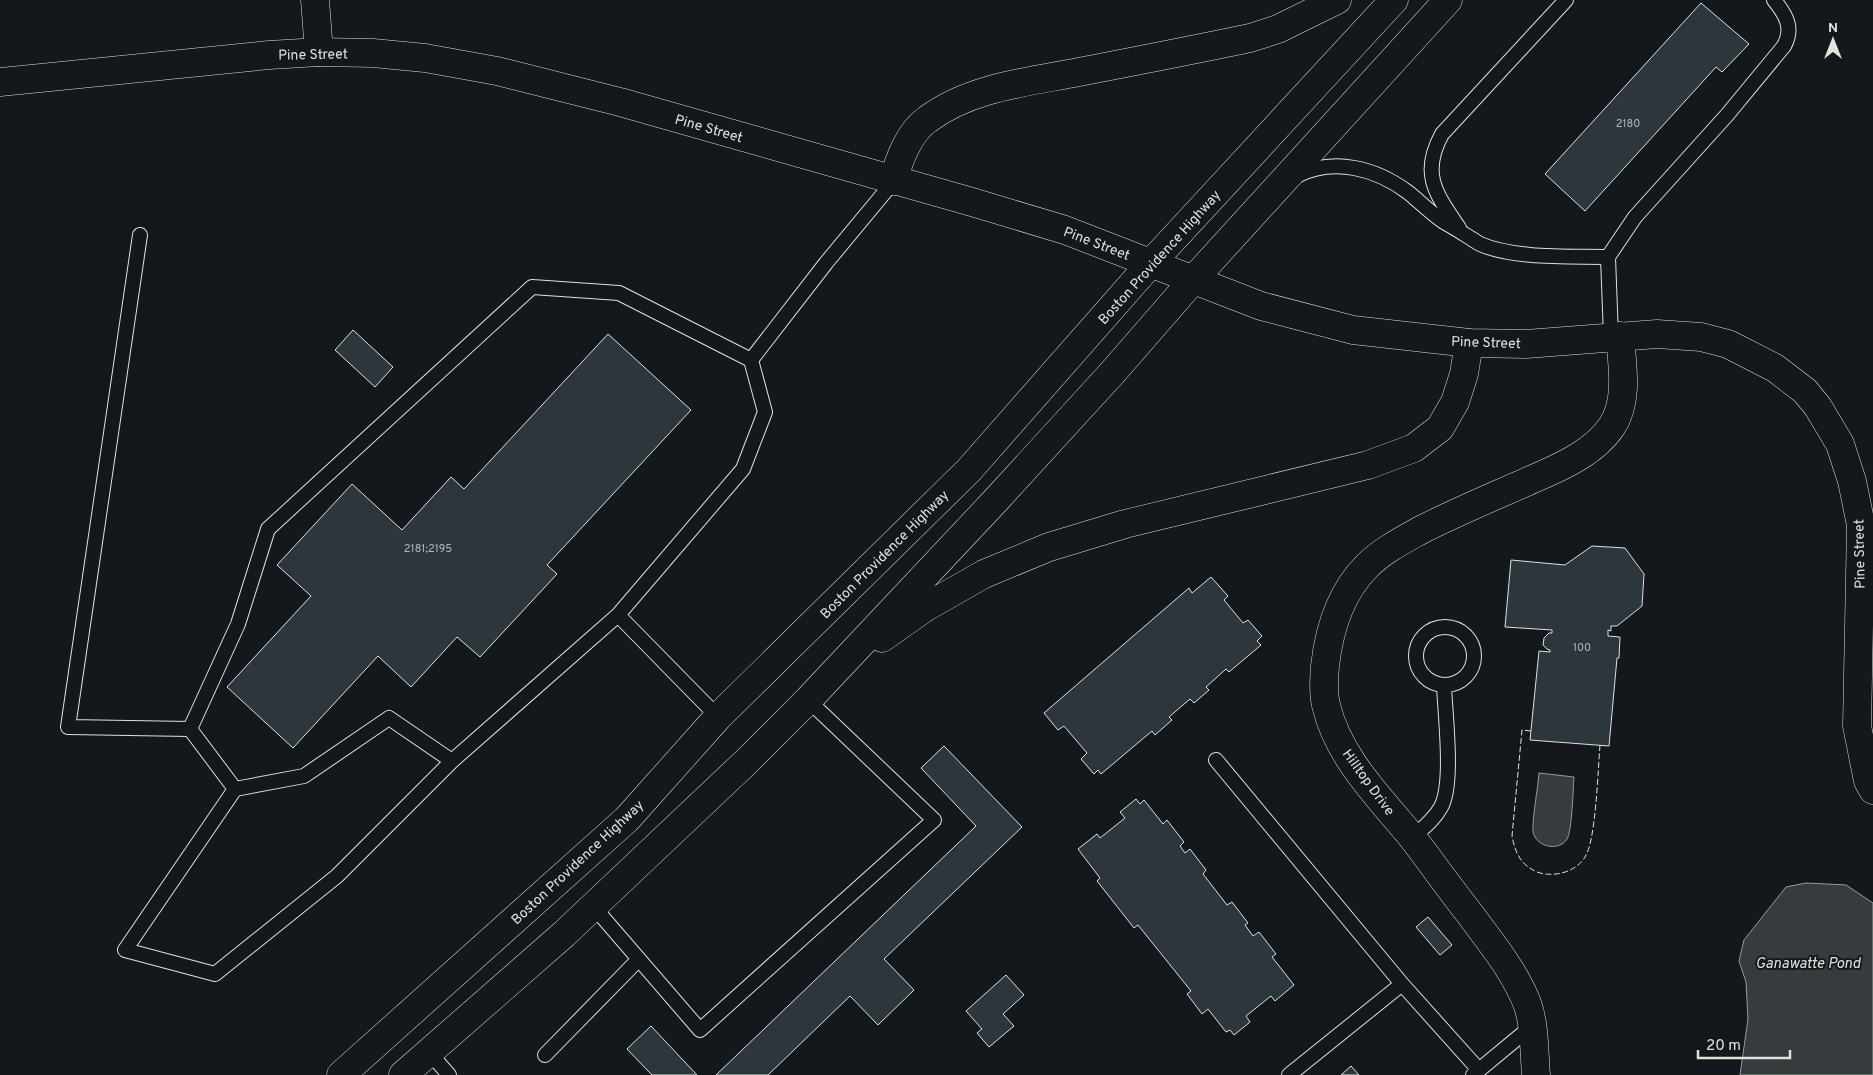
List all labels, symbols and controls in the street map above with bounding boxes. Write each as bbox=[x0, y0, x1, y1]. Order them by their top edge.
north arrow bbox=[1808, 15, 1858, 65]
text: N bbox=[1828, 20, 1838, 37]
street label: Pine Street bbox=[278, 46, 348, 65]
street label: Pine Street bbox=[673, 112, 744, 147]
house number: 2180 bbox=[1616, 117, 1640, 131]
street label: Boston Providence Highway bbox=[1095, 187, 1225, 329]
street label: Pine Street bbox=[1061, 224, 1132, 265]
street label: Pine Street bbox=[1451, 334, 1521, 353]
street label: Boston Providence Highway bbox=[817, 487, 953, 623]
street label: Pine Street bbox=[1851, 519, 1870, 589]
house number: 2181;2195 bbox=[404, 542, 452, 556]
house number: 100 bbox=[1573, 641, 1591, 655]
street label: Hilltop Drive bbox=[1338, 746, 1398, 819]
street label: Boston Providence Highway bbox=[508, 797, 648, 929]
water label: Ganawatte Pond bbox=[1756, 955, 1861, 974]
scale bar bbox=[1698, 1028, 1790, 1060]
text: 20 m bbox=[1706, 1037, 1741, 1056]

